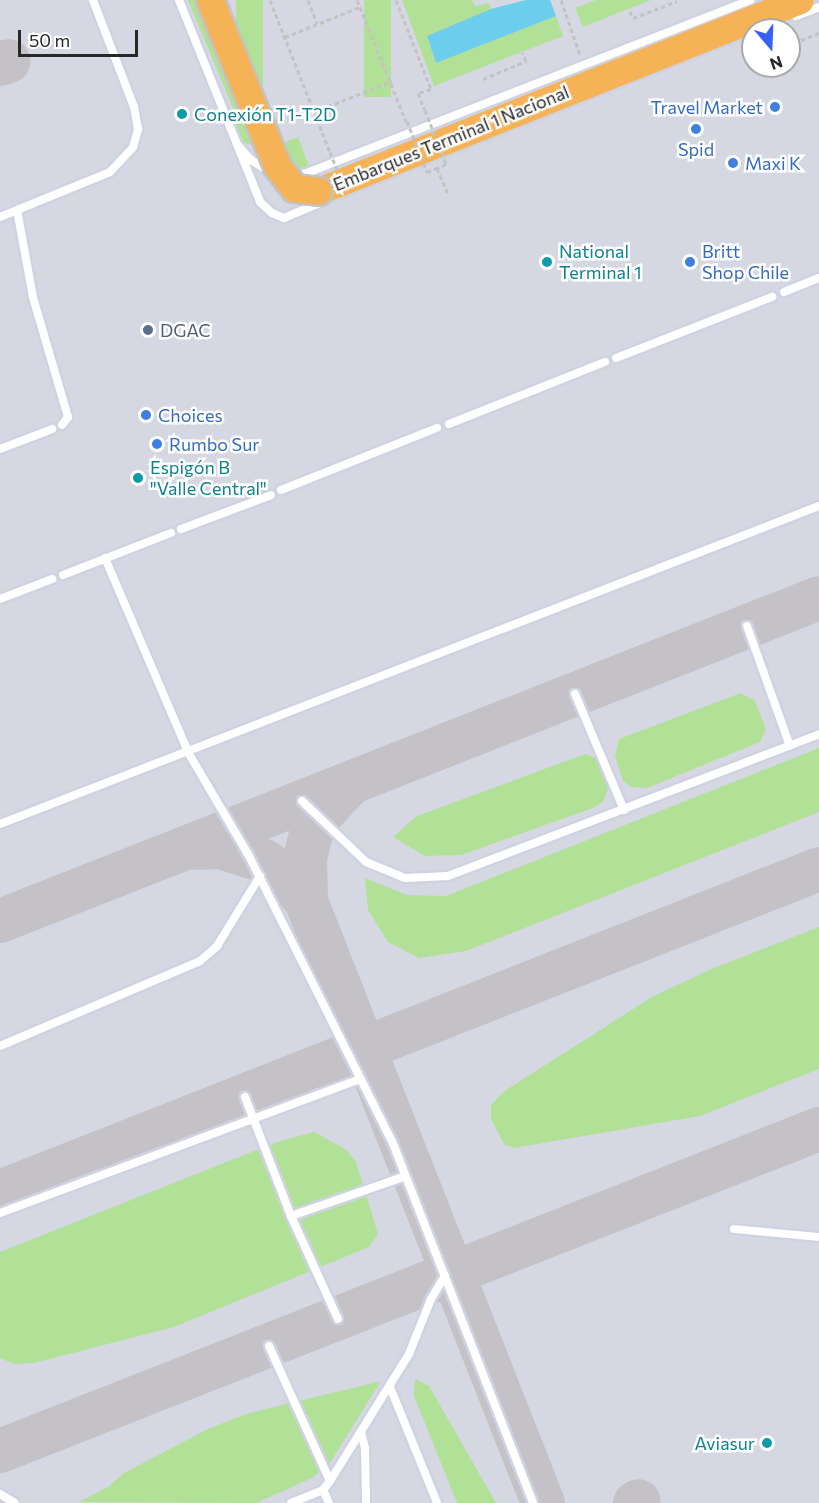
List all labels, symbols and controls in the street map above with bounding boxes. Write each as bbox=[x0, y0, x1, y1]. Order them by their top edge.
scale bar bbox=[21, 18, 141, 56]
north arrow bbox=[741, 18, 801, 78]
text: 50 m bbox=[29, 29, 70, 51]
text: N bbox=[768, 53, 785, 75]
street label: Embarques Terminal 1 Nacional bbox=[330, 81, 572, 195]
place label: Travel Market bbox=[651, 96, 763, 118]
marker: Travel Market bbox=[768, 100, 782, 114]
place label: Conexión T1-T2D bbox=[194, 103, 336, 125]
marker: Conexión T1-T2D bbox=[175, 107, 189, 121]
marker: Spid bbox=[689, 122, 703, 136]
place label: Spid bbox=[678, 138, 714, 160]
place label: Maxi K bbox=[745, 152, 801, 174]
marker: Maxi K bbox=[726, 156, 740, 170]
place label: National Terminal 1 bbox=[559, 241, 642, 284]
place label: Britt Shop Chile bbox=[702, 241, 789, 284]
marker: National Terminal 1 bbox=[540, 255, 554, 269]
marker: Britt Shop Chile bbox=[683, 255, 697, 269]
place label: DGAC bbox=[160, 319, 211, 341]
marker: DGAC bbox=[141, 323, 155, 337]
place label: Choices bbox=[158, 404, 223, 426]
marker: Choices bbox=[139, 408, 153, 422]
place label: Rumbo Sur bbox=[169, 433, 259, 455]
marker: Rumbo Sur bbox=[150, 437, 164, 451]
place label: Espigón B "Valle Central" bbox=[150, 457, 267, 500]
marker: Espigón B "Valle Central" bbox=[131, 471, 145, 485]
place label: Aviasur bbox=[695, 1432, 755, 1454]
marker: Aviasur bbox=[760, 1436, 774, 1450]

